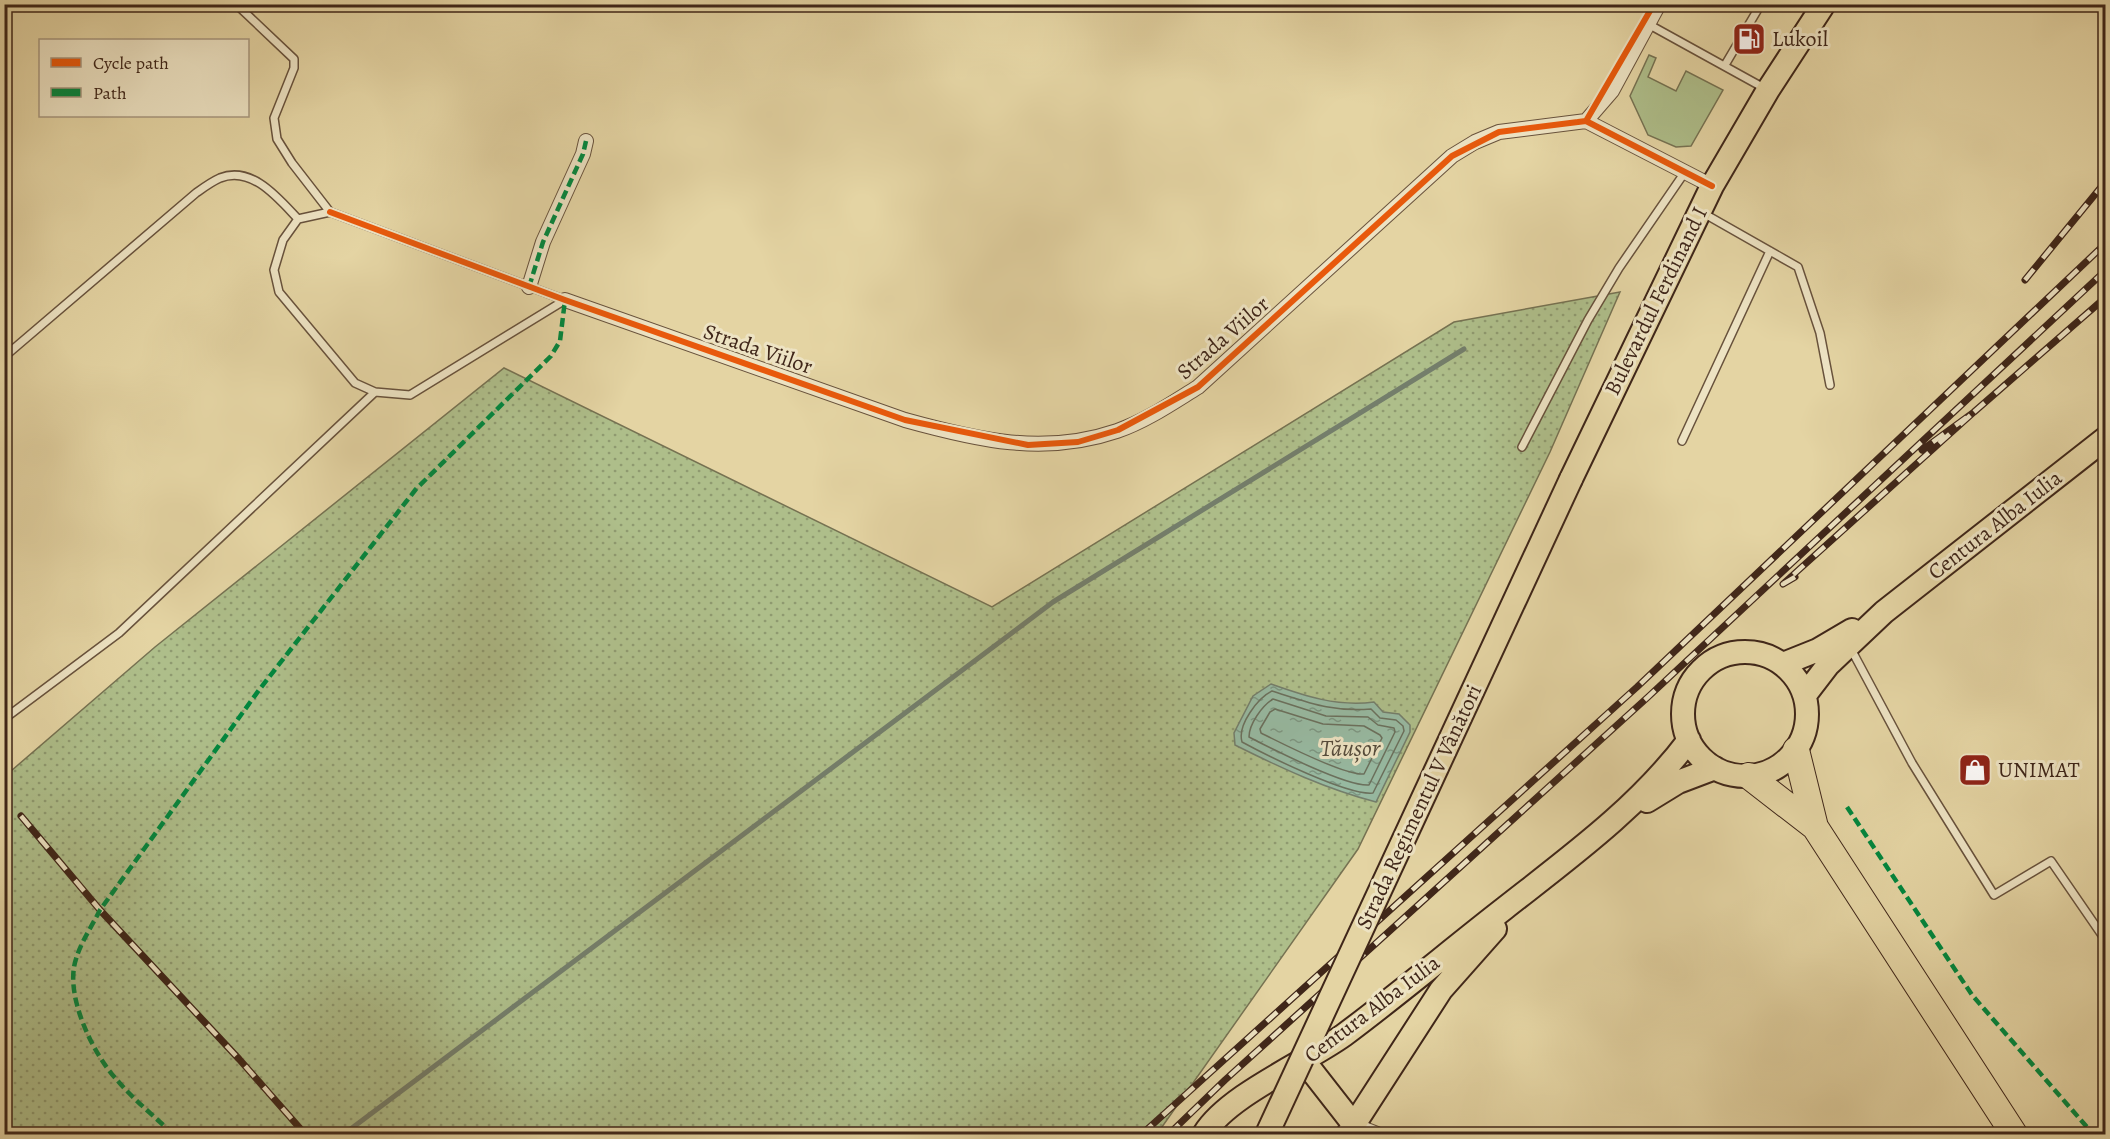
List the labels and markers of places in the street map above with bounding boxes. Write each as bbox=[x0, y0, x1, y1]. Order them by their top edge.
fuel station icon: Lukoil bbox=[1731, 21, 1767, 57]
place label: Lukoil bbox=[1772, 24, 1828, 54]
shop icon: UNIMAT bbox=[1957, 752, 1993, 788]
place label: UNIMAT bbox=[1998, 755, 2080, 785]

